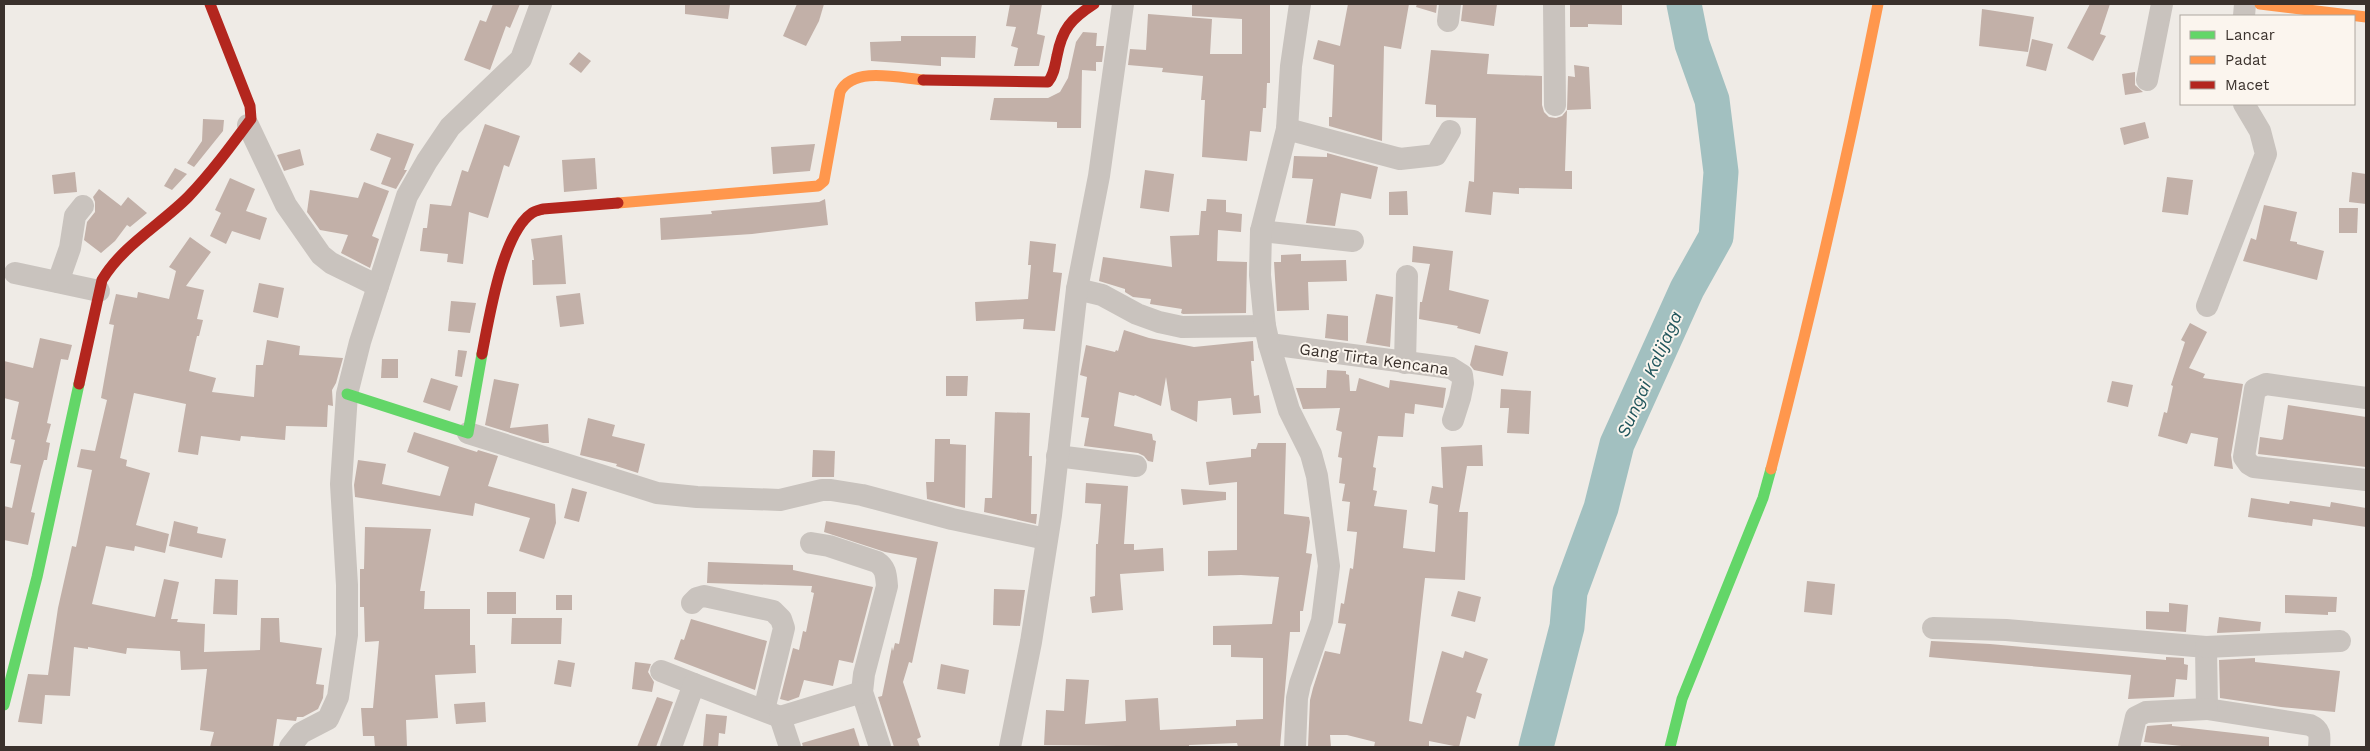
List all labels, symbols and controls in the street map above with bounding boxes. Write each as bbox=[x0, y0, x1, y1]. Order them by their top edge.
legend bbox=[2180, 15, 2355, 105]
text: Lancar bbox=[2225, 26, 2275, 44]
text: Padat bbox=[2225, 51, 2267, 69]
text: Macet bbox=[2225, 76, 2270, 94]
water label: Sungai Kalijaga bbox=[1612, 308, 1686, 440]
street label: Gang Tirta Kencana bbox=[1298, 339, 1450, 379]

